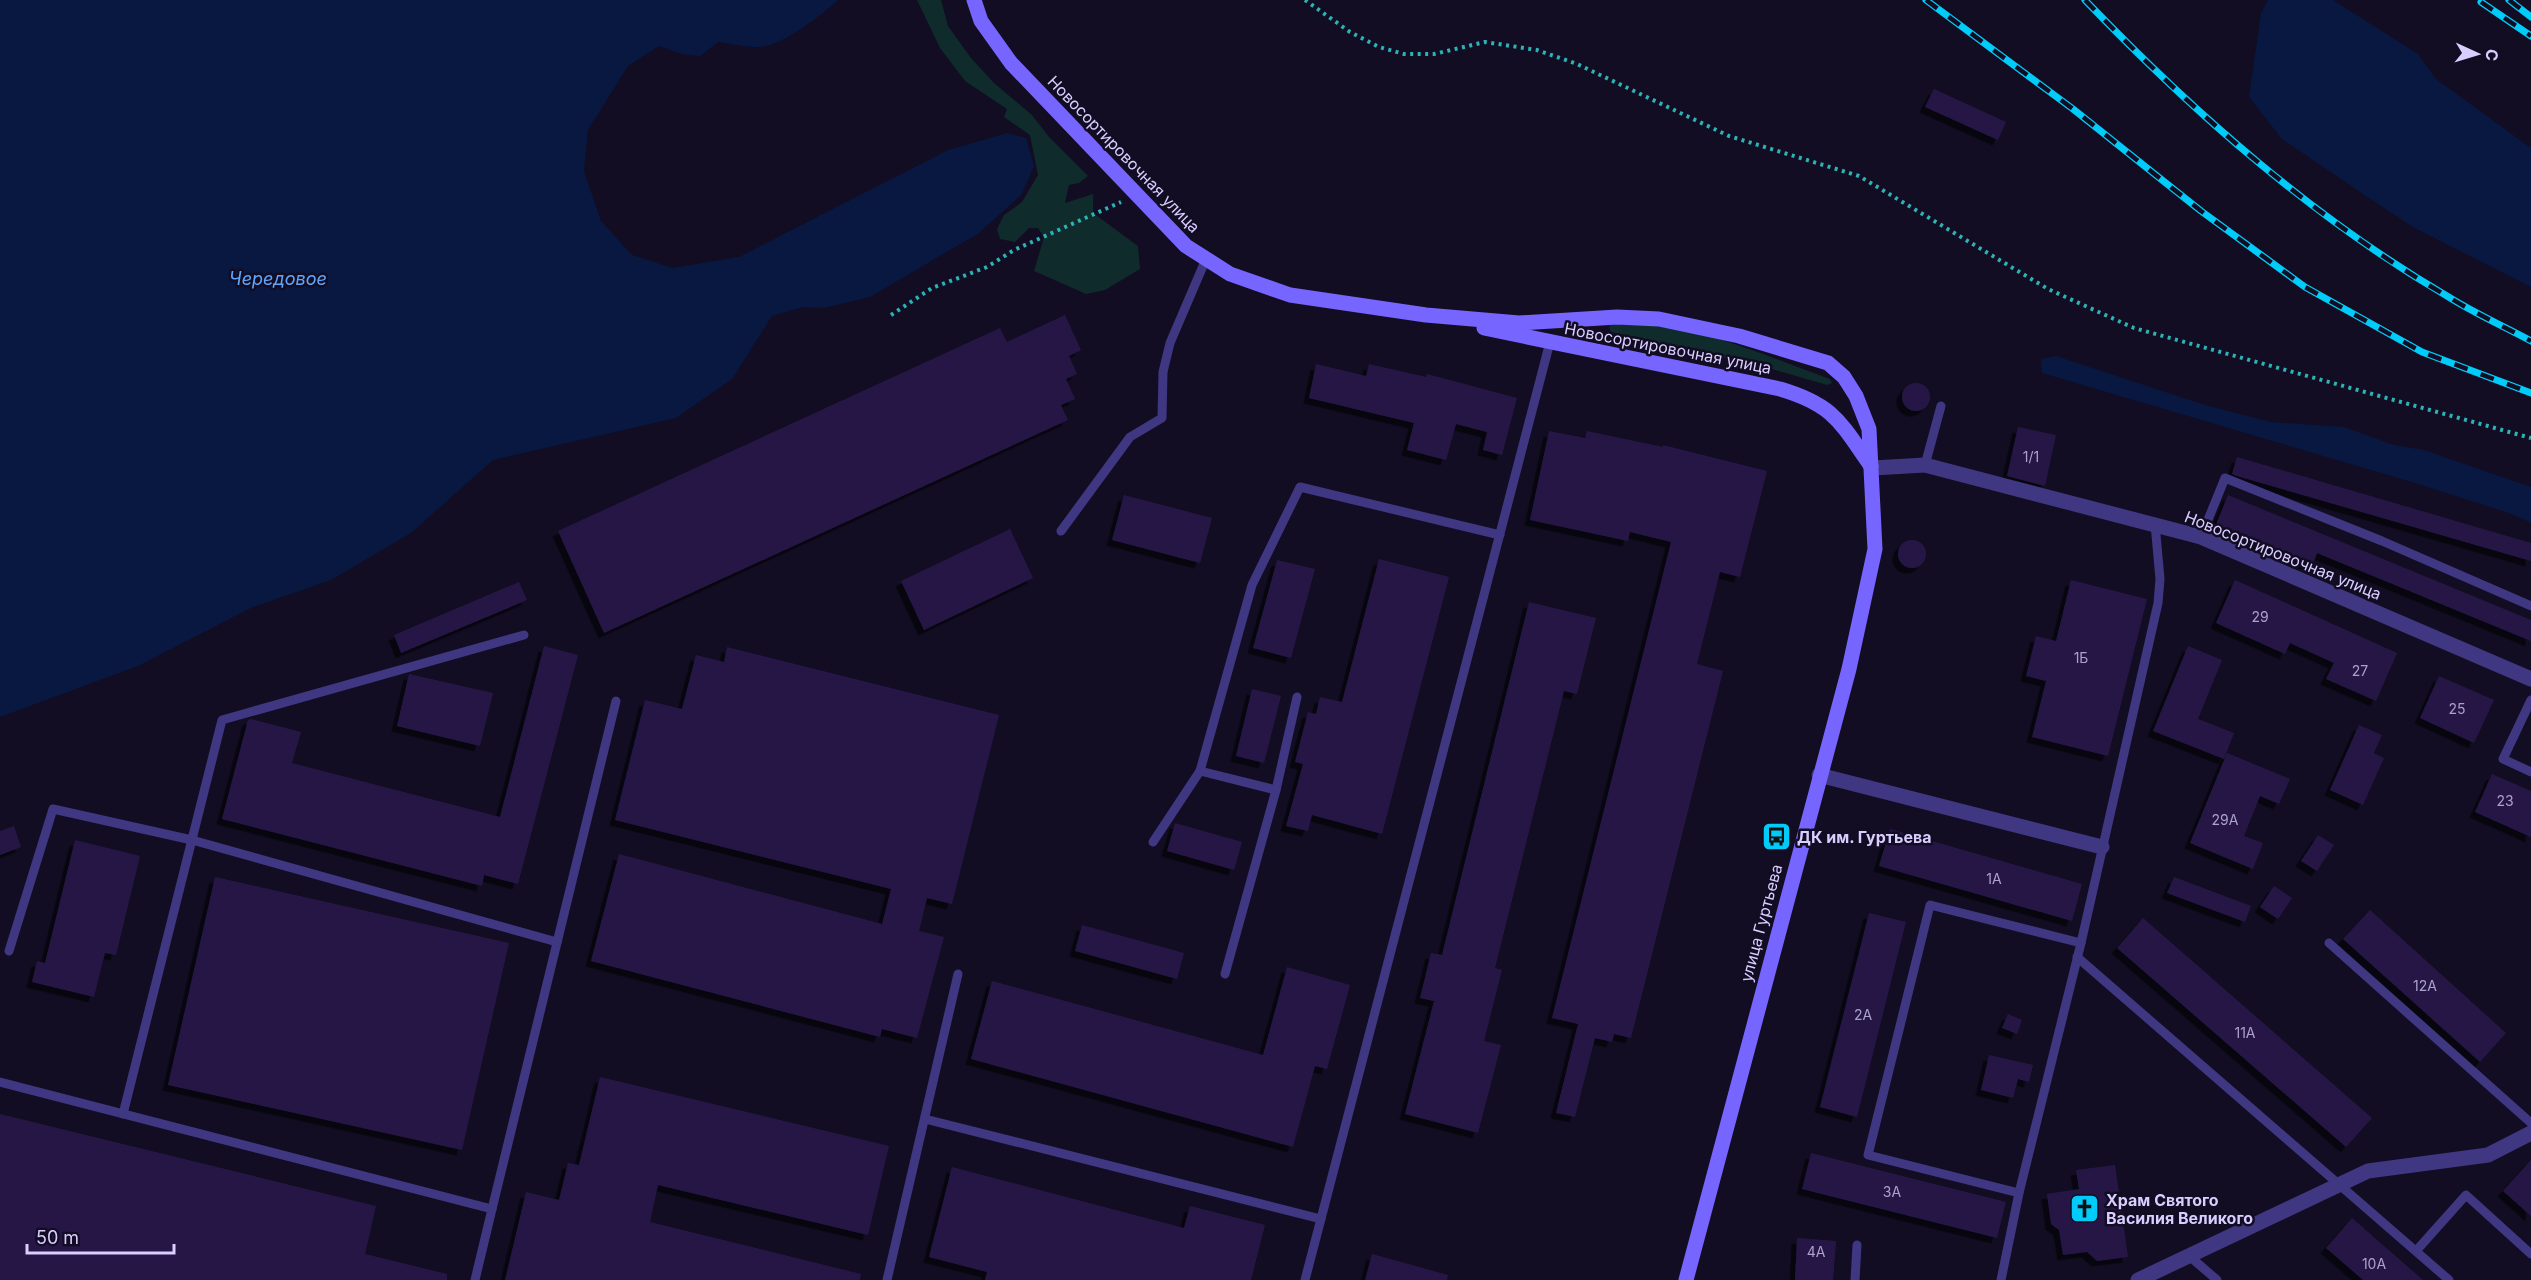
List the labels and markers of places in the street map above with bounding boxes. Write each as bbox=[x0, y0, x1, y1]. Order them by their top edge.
bus stop icon: ДК им. Гуртьева bbox=[1760, 821, 1792, 853]
place label: ДК им. Гуртьева bbox=[1797, 827, 1932, 847]
place label: Храм Святого Василия Великого bbox=[2106, 1190, 2253, 1228]
church icon: Храм Святого Василия Великого bbox=[2069, 1193, 2101, 1225]

